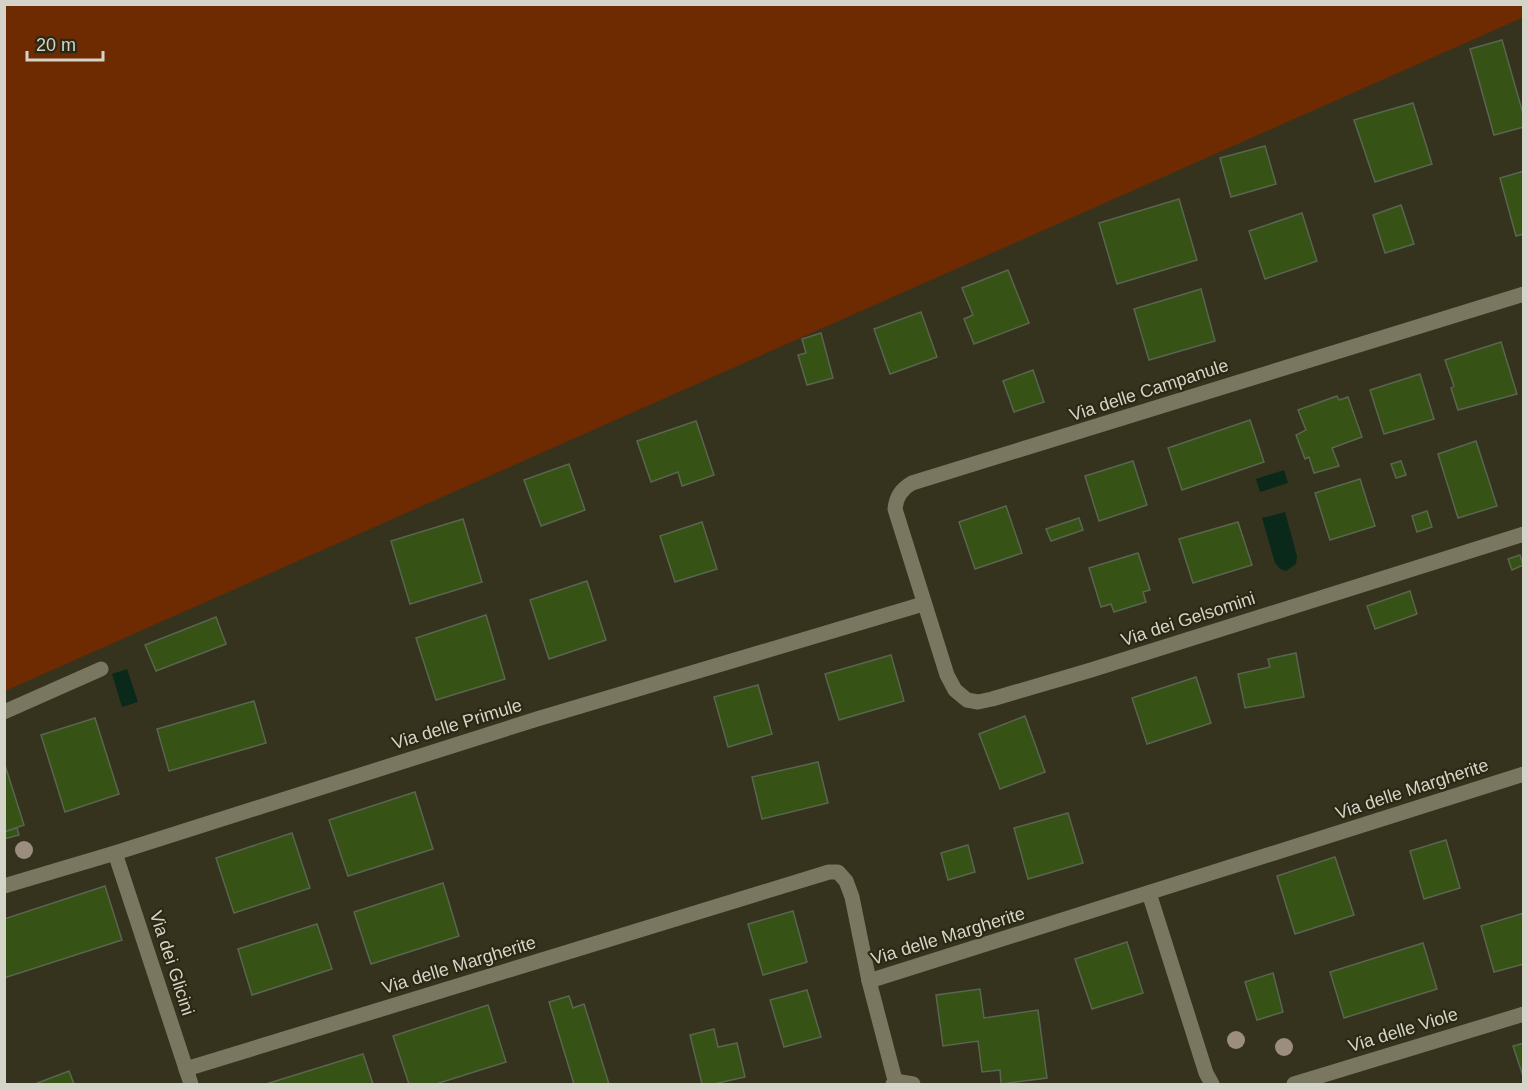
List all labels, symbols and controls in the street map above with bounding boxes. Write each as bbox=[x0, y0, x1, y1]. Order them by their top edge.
scale bar bbox=[27, 24, 104, 62]
text: 20 m bbox=[36, 35, 76, 55]
street label: Via delle Campanule bbox=[1067, 355, 1231, 425]
street label: Via dei Gelsomini bbox=[1118, 588, 1258, 650]
street label: Via delle Primule bbox=[390, 695, 524, 753]
street label: Via delle Margherite bbox=[1333, 755, 1491, 823]
street label: Via delle Margherite bbox=[869, 903, 1027, 969]
street label: Via dei Glicini bbox=[146, 908, 198, 1018]
street label: Via delle Margherite bbox=[380, 932, 538, 998]
street label: Via delle Viole bbox=[1346, 1004, 1460, 1056]

